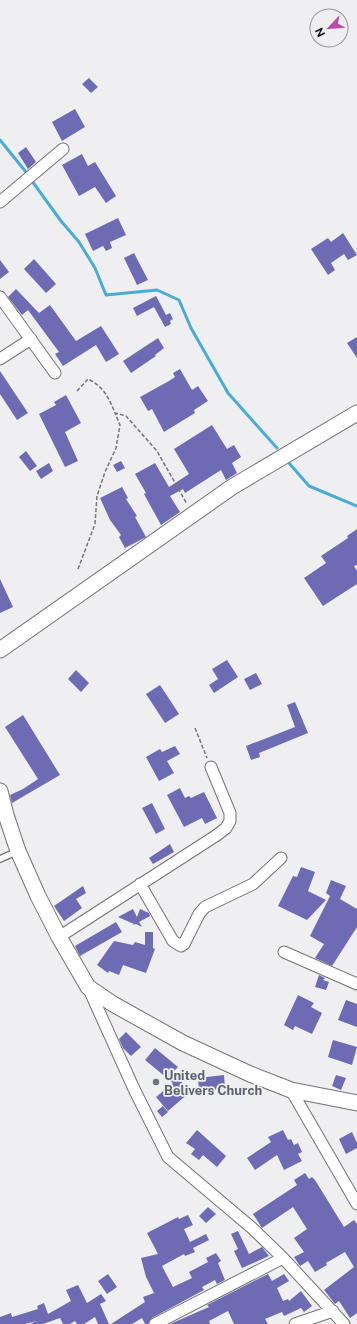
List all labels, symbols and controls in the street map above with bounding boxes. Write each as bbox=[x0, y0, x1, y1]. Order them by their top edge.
north arrow bbox=[309, 8, 349, 48]
text: N bbox=[313, 26, 327, 39]
place label: United Belivers Church bbox=[164, 1068, 262, 1098]
marker: United Belivers Church bbox=[151, 1077, 161, 1087]

